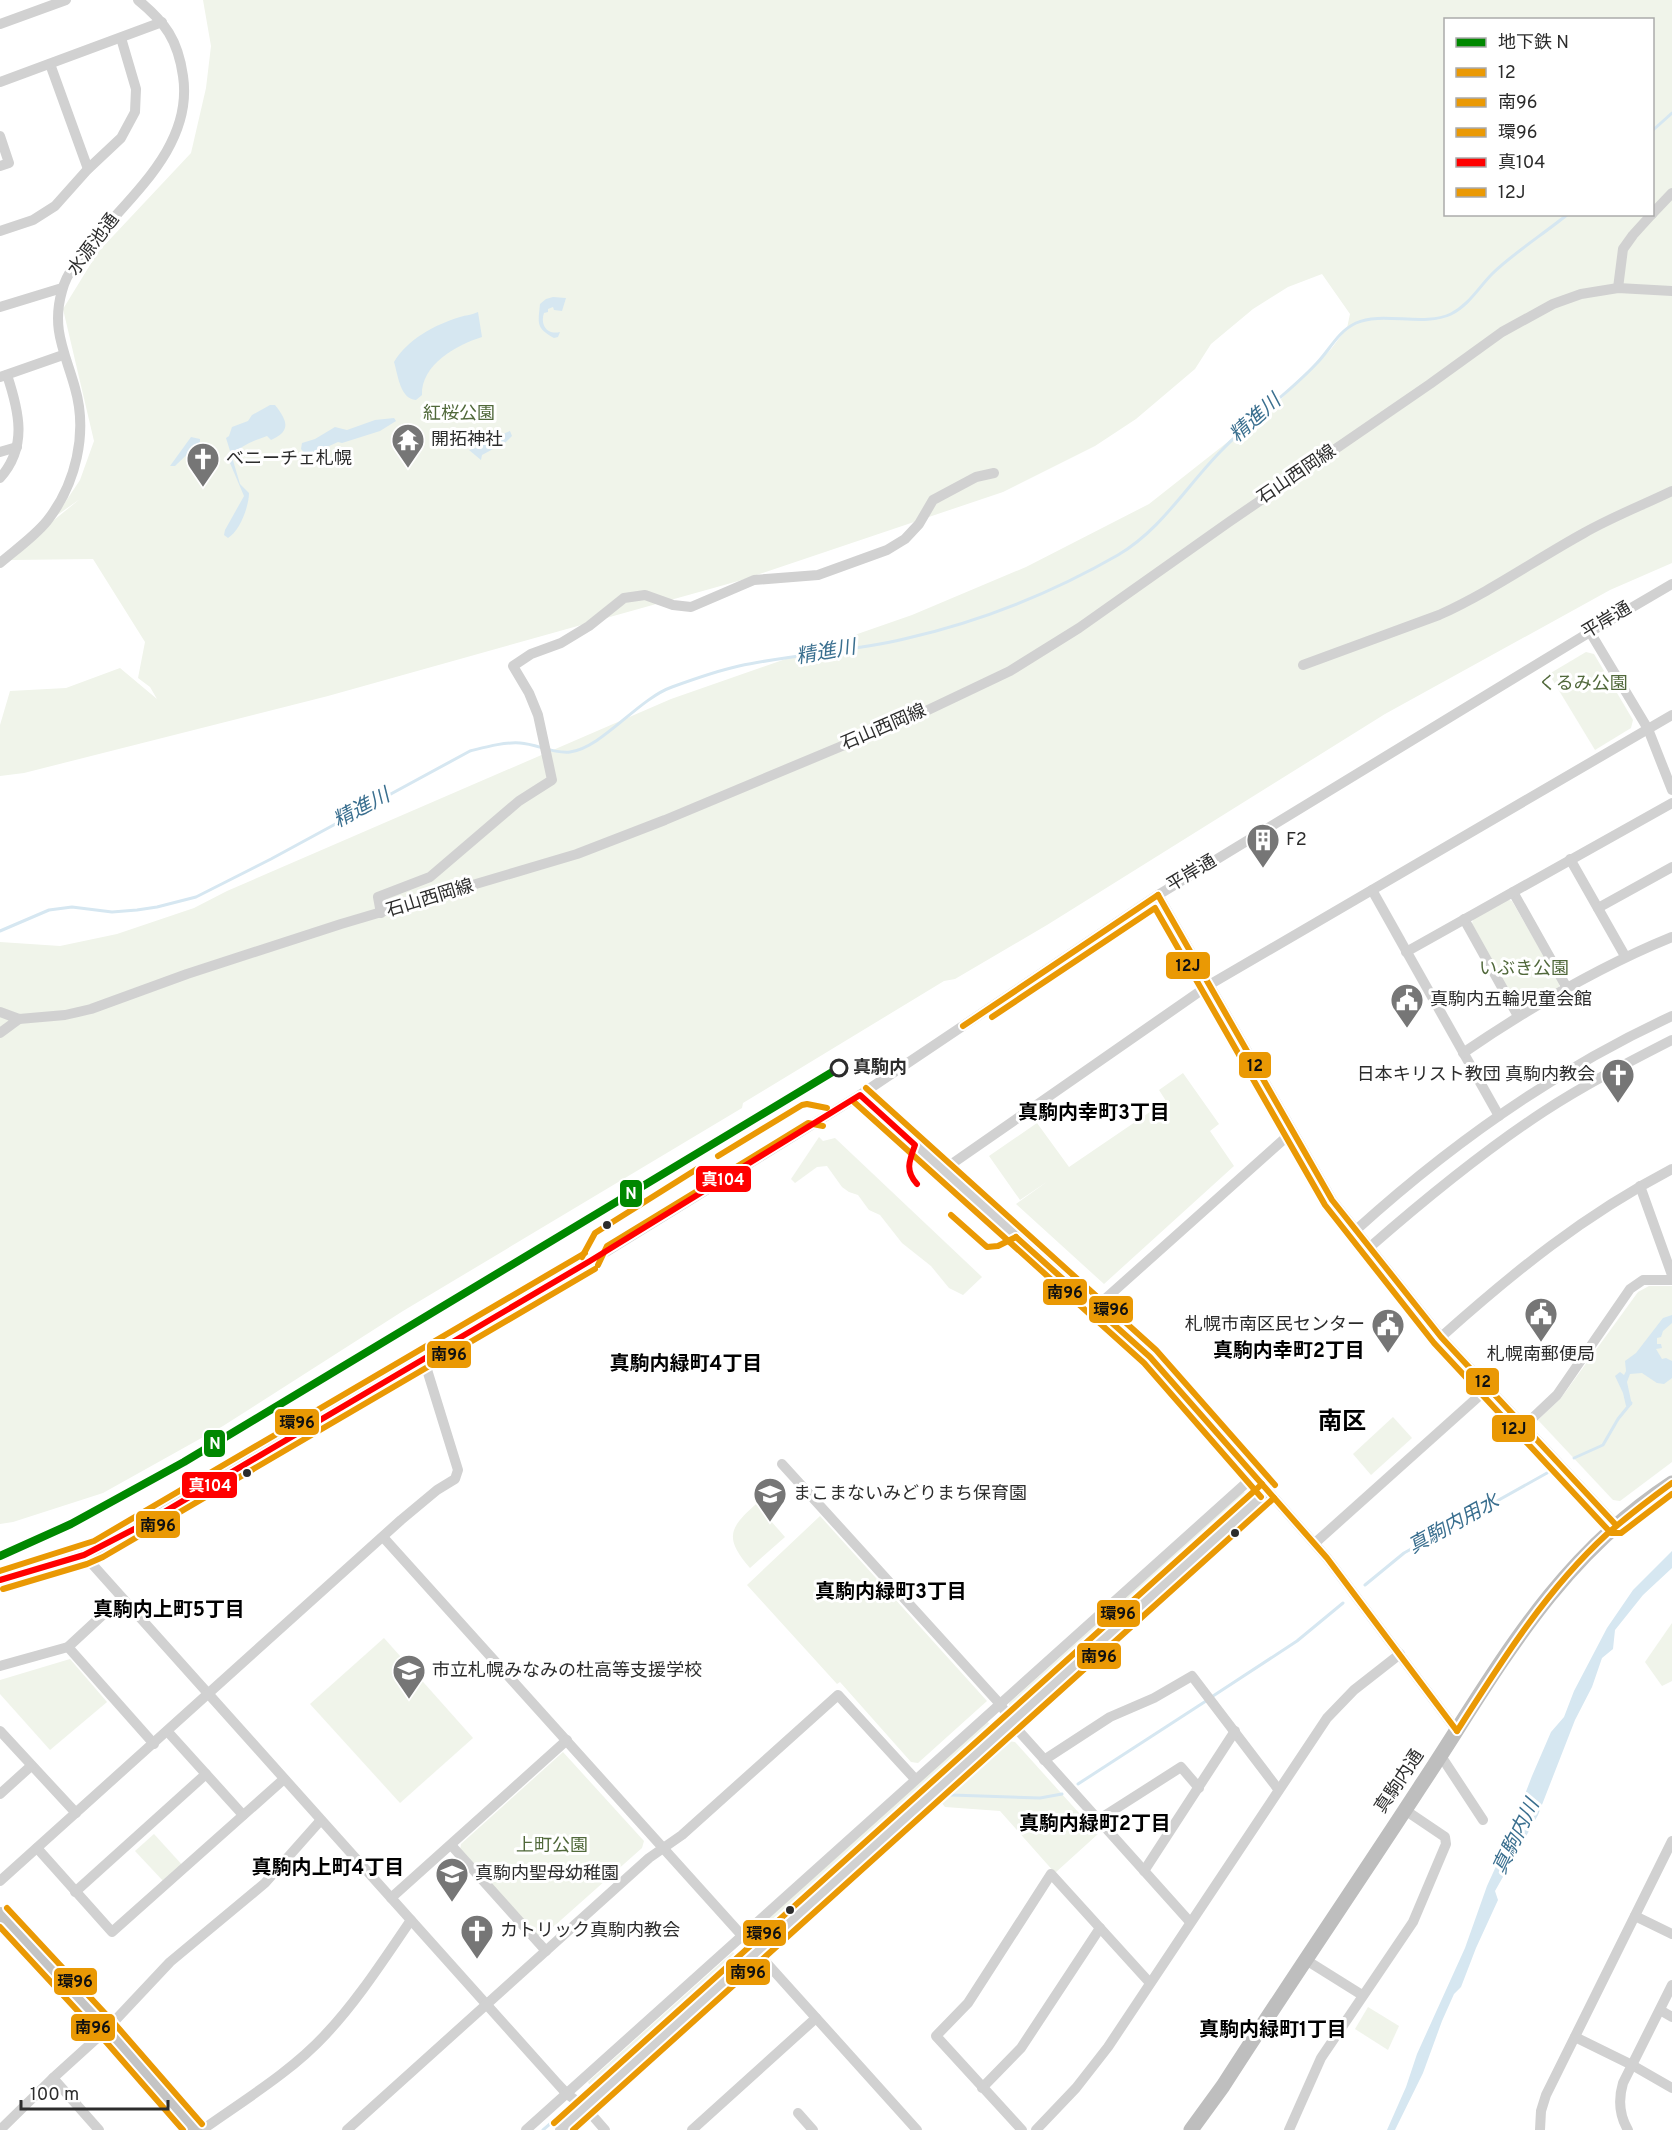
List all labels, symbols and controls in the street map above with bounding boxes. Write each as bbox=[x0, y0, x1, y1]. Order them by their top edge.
legend bbox=[1444, 18, 1654, 216]
text: 地下鉄 N bbox=[1498, 32, 1569, 55]
text: 12 bbox=[1498, 62, 1516, 85]
text: 南96 bbox=[1498, 92, 1538, 115]
text: 環96 bbox=[1498, 122, 1538, 145]
text: 真104 bbox=[1498, 152, 1545, 175]
text: 12J bbox=[1498, 182, 1526, 205]
street label: 水源池通 bbox=[63, 209, 125, 281]
water label: 精進川 bbox=[1225, 388, 1288, 449]
park label: 紅桜公園 bbox=[423, 403, 495, 426]
temple icon: 開拓神社 bbox=[390, 422, 426, 469]
place label: 開拓神社 bbox=[431, 429, 503, 452]
street label: 石山西岡線 bbox=[1253, 440, 1341, 510]
church icon: べニーチェ札幌 bbox=[185, 441, 221, 488]
place label: べニーチェ札幌 bbox=[226, 448, 352, 471]
street label: 平岸通 bbox=[1578, 597, 1636, 645]
water label: 精進川 bbox=[794, 635, 860, 671]
park label: くるみ公園 bbox=[1538, 673, 1628, 696]
street label: 石山西岡線 bbox=[838, 700, 930, 756]
water label: 精進川 bbox=[329, 782, 396, 835]
building icon: F2 bbox=[1245, 822, 1281, 869]
place label: F2 bbox=[1286, 829, 1307, 852]
street label: 平岸通 bbox=[1163, 850, 1221, 898]
street label: 石山西岡線 bbox=[384, 875, 476, 923]
line badge: 12J bbox=[1165, 951, 1211, 980]
text: 12J bbox=[1175, 957, 1201, 977]
park label: いぶき公園 bbox=[1479, 958, 1569, 981]
public building icon: 真駒内五輪児童会館 bbox=[1389, 982, 1425, 1029]
place label: 真駒内五輪児童会館 bbox=[1430, 989, 1592, 1012]
line badge: 12 bbox=[1238, 1051, 1272, 1079]
place label: 真駒内 bbox=[853, 1057, 907, 1080]
text: 12 bbox=[1247, 1057, 1263, 1077]
church icon: 日本キリスト教団 真駒内教会 bbox=[1600, 1057, 1636, 1104]
marker: 真駒内 bbox=[830, 1059, 848, 1077]
place label: 日本キリスト教団 真駒内教会 bbox=[1357, 1064, 1595, 1087]
district label: 真駒内幸町3丁目 bbox=[1018, 1101, 1170, 1127]
line badge: 真104 bbox=[695, 1165, 752, 1193]
text: 真104 bbox=[701, 1171, 745, 1191]
line badge: N bbox=[619, 1179, 643, 1208]
text: N bbox=[625, 1185, 637, 1205]
unlabelled marker bbox=[601, 1219, 613, 1231]
line badge: 南96 bbox=[1042, 1278, 1088, 1306]
text: 南96 bbox=[1047, 1284, 1083, 1304]
line badge: 環96 bbox=[1088, 1295, 1134, 1324]
public building icon: 札幌南郵便局 bbox=[1523, 1296, 1559, 1343]
text: 環96 bbox=[1093, 1301, 1129, 1321]
public building icon: 札幌市南区民センター bbox=[1370, 1307, 1406, 1354]
place label: 札幌市南区民センター bbox=[1185, 1314, 1365, 1337]
district label: 真駒内幸町2丁目 bbox=[1213, 1339, 1365, 1365]
line badge: 南96 bbox=[426, 1340, 472, 1369]
place label: 札幌南郵便局 bbox=[1487, 1344, 1595, 1367]
text: 南96 bbox=[431, 1346, 467, 1366]
district label: 真駒内緑町4丁目 bbox=[610, 1352, 762, 1378]
line badge: 12 bbox=[1465, 1367, 1500, 1396]
text: 12 bbox=[1475, 1373, 1491, 1393]
line badge: 環96 bbox=[274, 1408, 320, 1436]
district label: 南区 bbox=[1318, 1408, 1366, 1438]
text: 環96 bbox=[279, 1414, 315, 1434]
line badge: 12J bbox=[1491, 1414, 1536, 1443]
text: 12J bbox=[1501, 1420, 1527, 1440]
line badge: N bbox=[203, 1429, 226, 1458]
text: N bbox=[209, 1435, 221, 1455]
unlabelled marker bbox=[241, 1467, 253, 1479]
line badge: 真104 bbox=[181, 1471, 238, 1499]
school or university icon: まこまないみどりまち保育園 bbox=[752, 1476, 788, 1523]
text: 真104 bbox=[188, 1477, 232, 1497]
place label: まこまないみどりまち保育園 bbox=[793, 1483, 1027, 1506]
water label: 真駒内用水 bbox=[1404, 1488, 1506, 1561]
line badge: 南96 bbox=[135, 1510, 181, 1539]
text: 南96 bbox=[140, 1517, 176, 1537]
unlabelled marker bbox=[1229, 1527, 1241, 1539]
district label: 真駒内緑町3丁目 bbox=[815, 1580, 967, 1606]
district label: 真駒内上町5丁目 bbox=[93, 1598, 245, 1624]
line badge: 環96 bbox=[1096, 1599, 1141, 1628]
text: 環96 bbox=[1100, 1605, 1136, 1625]
line badge: 南96 bbox=[1076, 1642, 1122, 1670]
text: 南96 bbox=[1081, 1648, 1117, 1668]
school or university icon: 市立札幌みなみの杜高等支援学校 bbox=[391, 1653, 427, 1700]
place label: 市立札幌みなみの杜高等支援学校 bbox=[432, 1660, 702, 1683]
street label: 真駒内通 bbox=[1370, 1746, 1430, 1818]
water label: 真駒内川 bbox=[1488, 1794, 1547, 1879]
district label: 真駒内緑町2丁目 bbox=[1019, 1812, 1171, 1838]
park label: 上町公園 bbox=[516, 1835, 588, 1858]
district label: 真駒内上町4丁目 bbox=[252, 1856, 404, 1882]
school or university icon: 真駒内聖母幼稚園 bbox=[434, 1856, 470, 1903]
place label: 真駒内聖母幼稚園 bbox=[475, 1863, 619, 1886]
unlabelled marker bbox=[784, 1904, 796, 1916]
church icon: カトリック真駒内教会 bbox=[459, 1913, 495, 1960]
line badge: 環96 bbox=[742, 1919, 787, 1947]
place label: カトリック真駒内教会 bbox=[500, 1920, 680, 1943]
text: 環96 bbox=[746, 1925, 782, 1945]
line badge: 南96 bbox=[725, 1958, 771, 1986]
text: 南96 bbox=[730, 1964, 766, 1984]
line badge: 環96 bbox=[53, 1967, 98, 1996]
text: 環96 bbox=[57, 1973, 93, 1993]
line badge: 南96 bbox=[70, 2013, 116, 2042]
district label: 真駒内緑町1丁目 bbox=[1199, 2018, 1347, 2044]
text: 南96 bbox=[75, 2019, 111, 2039]
scale bar bbox=[21, 2073, 168, 2111]
text: 100 m bbox=[30, 2084, 79, 2107]

